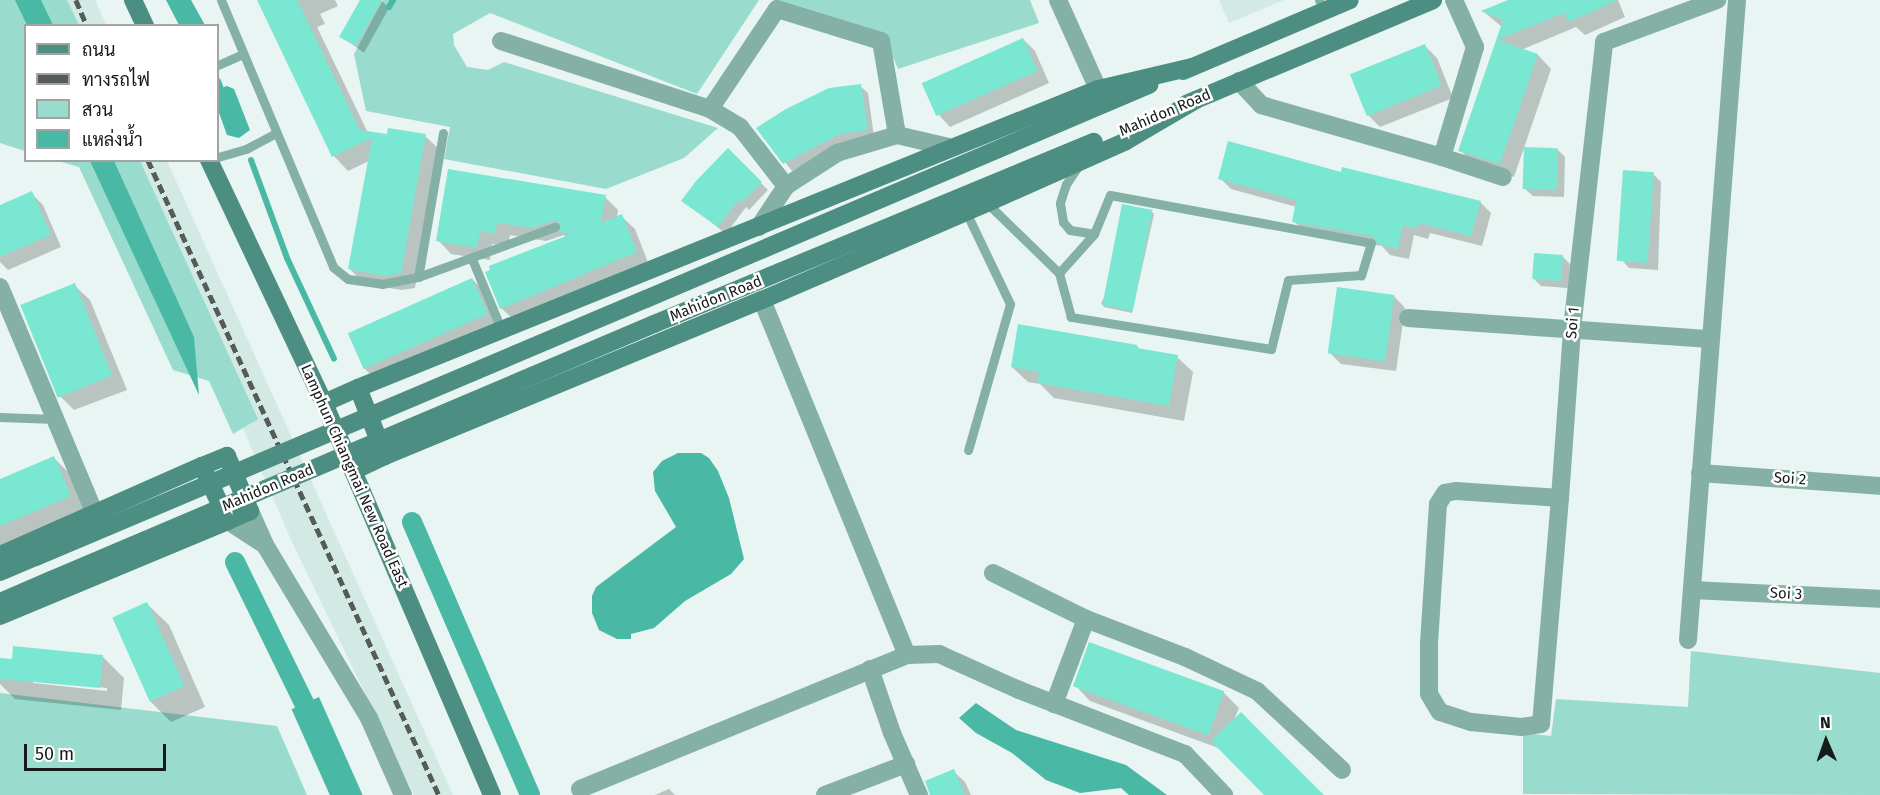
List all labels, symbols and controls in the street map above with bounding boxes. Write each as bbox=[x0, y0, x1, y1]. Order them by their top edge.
legend bbox=[24, 24, 219, 162]
text: ถนน bbox=[82, 39, 115, 61]
text: ทางรถไฟ bbox=[82, 69, 150, 91]
street label: Mahidon Road bbox=[1116, 86, 1214, 140]
text: สวน bbox=[82, 99, 113, 121]
text: แหล่งน้ำ bbox=[82, 129, 143, 151]
street label: Mahidon Road bbox=[667, 272, 765, 326]
street label: Soi 1 bbox=[1563, 306, 1583, 340]
street label: Lamphun Chiangmai New Road East bbox=[296, 361, 412, 591]
street label: Mahidon Road bbox=[219, 461, 317, 515]
street label: Soi 2 bbox=[1773, 469, 1807, 489]
street label: Soi 3 bbox=[1769, 584, 1803, 604]
north arrow bbox=[1796, 711, 1856, 771]
text: N bbox=[1820, 713, 1831, 732]
scale bar bbox=[27, 732, 170, 770]
text: 50 m bbox=[35, 743, 74, 765]

